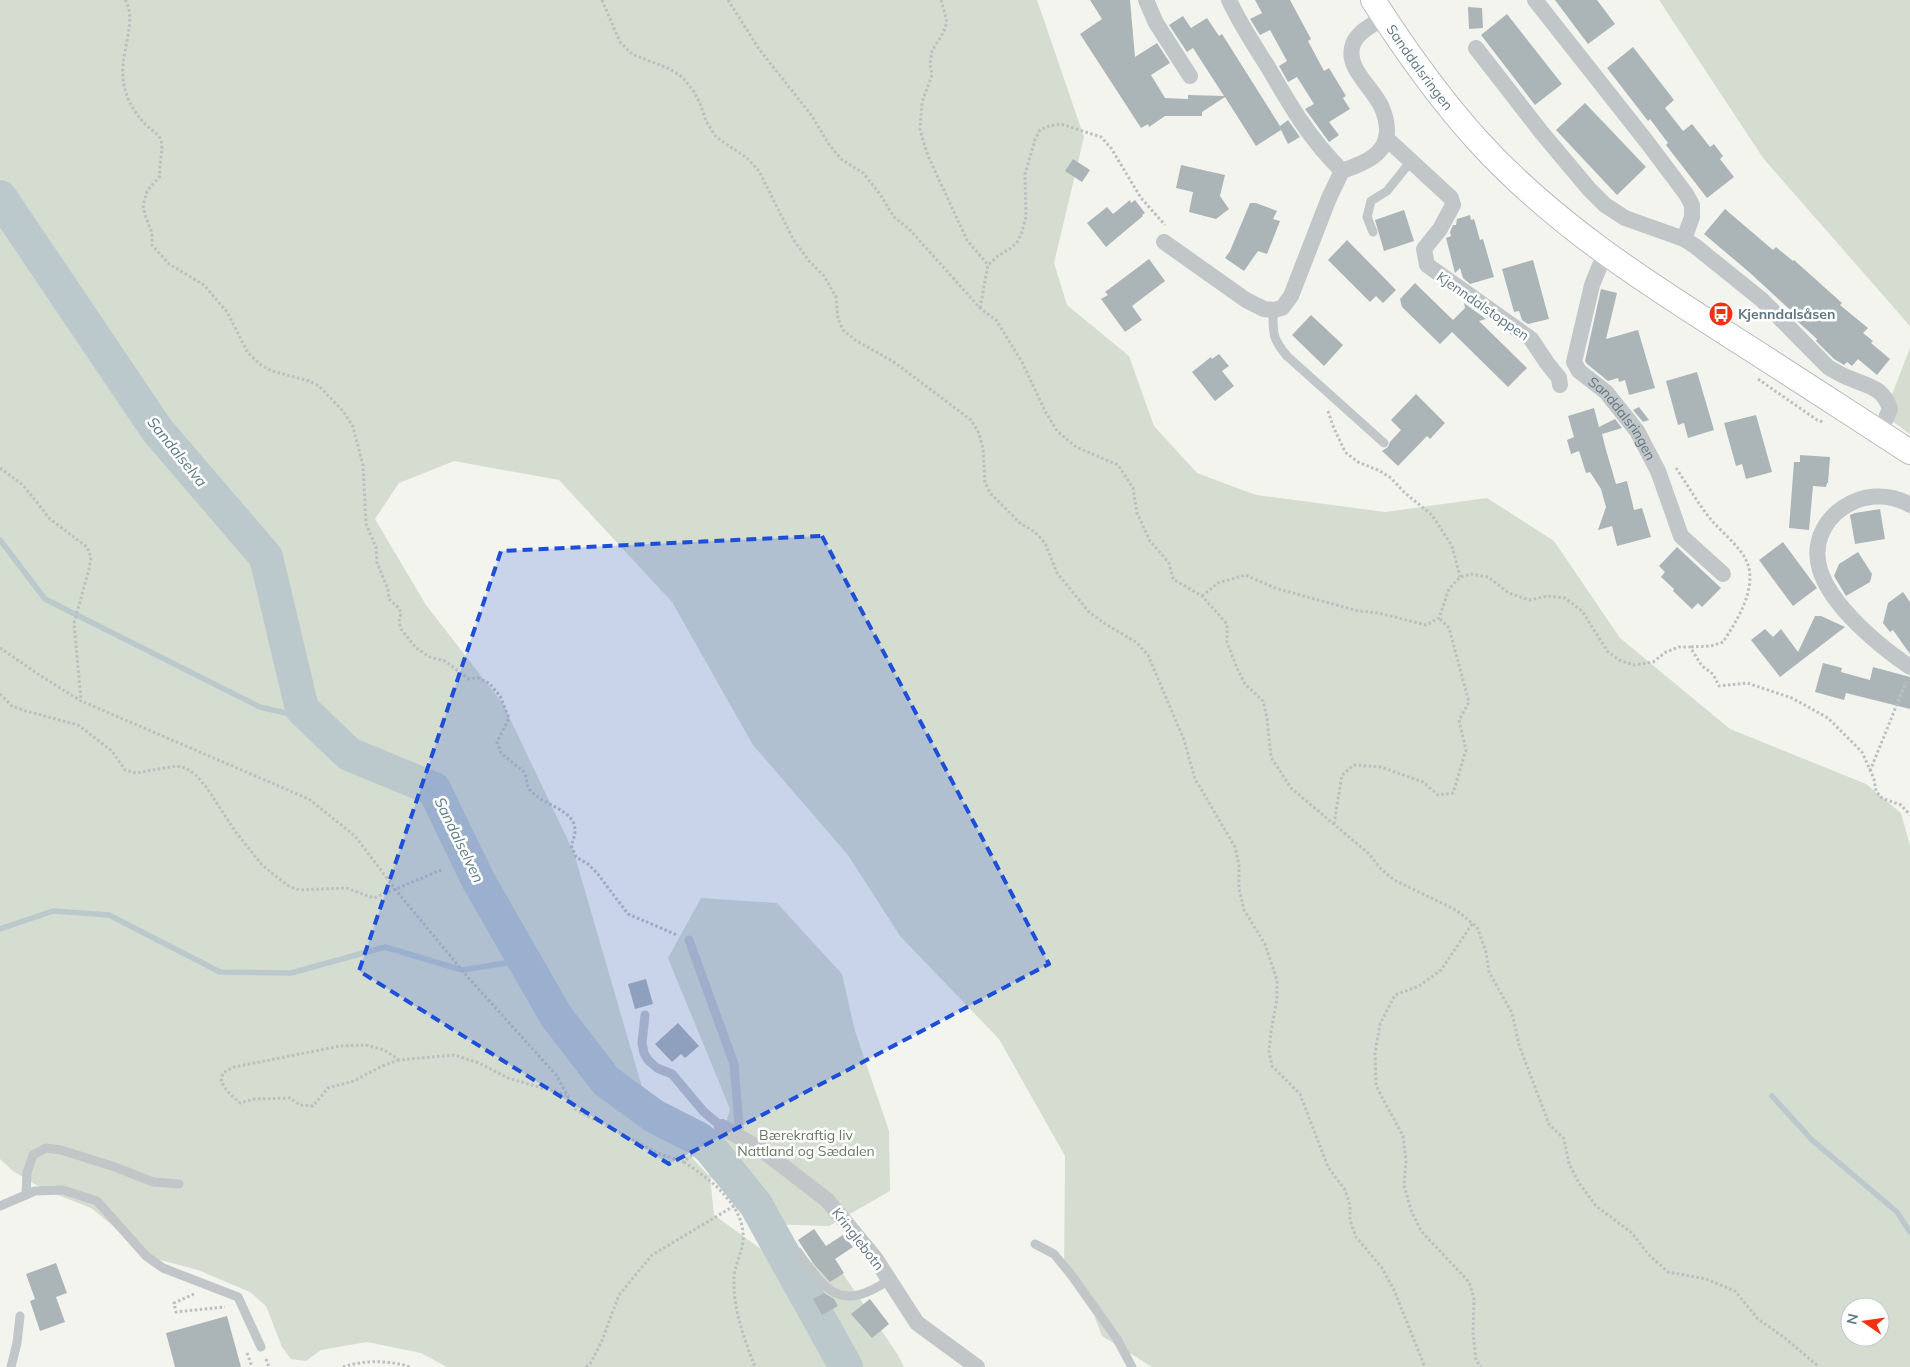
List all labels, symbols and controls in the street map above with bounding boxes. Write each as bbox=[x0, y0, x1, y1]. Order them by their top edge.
street label: Sanddalsringen bbox=[1383, 21, 1457, 114]
street label: Kjenndalstoppen bbox=[1433, 267, 1533, 345]
bus stop icon: Kjenndalsåsen bbox=[1708, 301, 1734, 327]
place label: Kjenndalsåsen bbox=[1738, 305, 1835, 323]
street label: Sanddalsringen bbox=[1585, 373, 1660, 463]
water label: Sandalselva bbox=[143, 413, 211, 491]
water label: Sandalselven bbox=[431, 794, 488, 886]
park label: Bærekraftig liv Nattland og Sædalen bbox=[737, 1126, 875, 1160]
street label: Kringlebotn bbox=[828, 1204, 888, 1274]
north arrow bbox=[1840, 1297, 1890, 1347]
text: N bbox=[1842, 1312, 1862, 1326]

